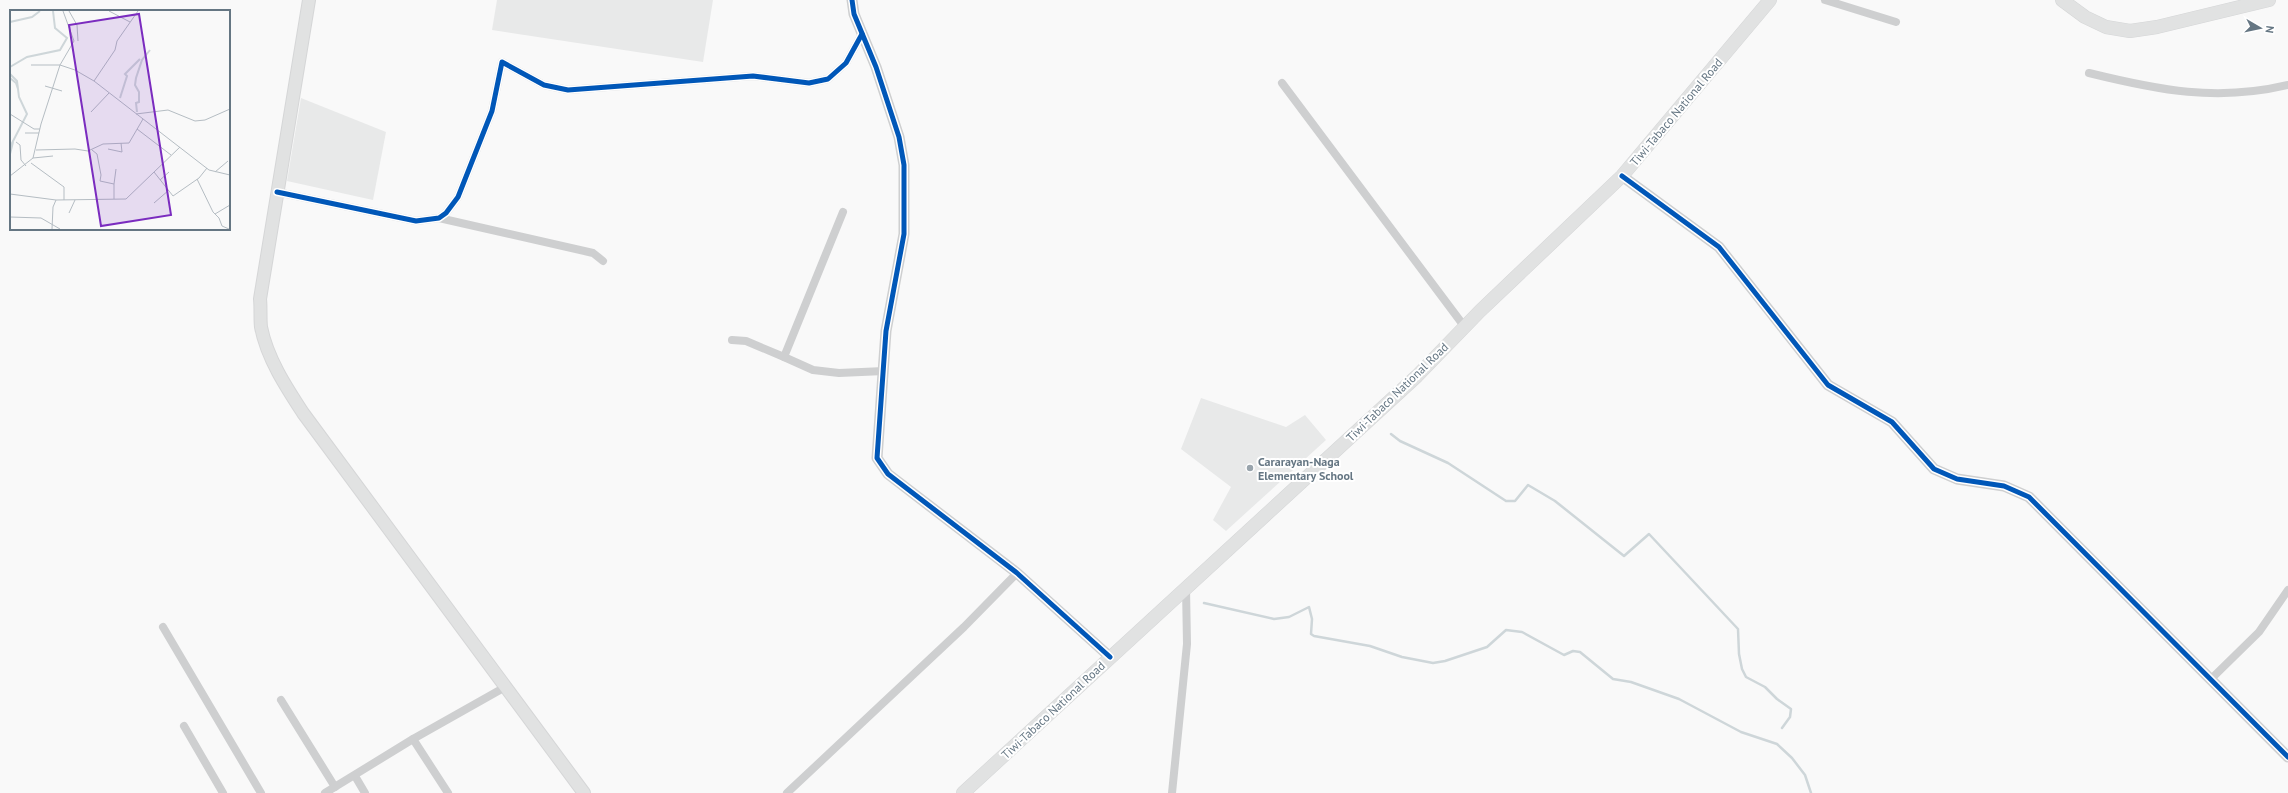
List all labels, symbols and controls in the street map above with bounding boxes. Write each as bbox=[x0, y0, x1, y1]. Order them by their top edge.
north arrow bbox=[2240, 8, 2280, 48]
inset map bbox=[10, 10, 230, 230]
text: N bbox=[2262, 25, 2277, 34]
street label: Tiwi-Tabaco National Road bbox=[1626, 55, 1726, 169]
street label: Tiwi-Tabaco National Road bbox=[1343, 339, 1451, 445]
place label: Cararayan-Naga Elementary School bbox=[1258, 454, 1354, 483]
marker: Cararayan-Naga Elementary School bbox=[1245, 463, 1255, 473]
street label: Tiwi-Tabaco National Road bbox=[998, 658, 1108, 762]

